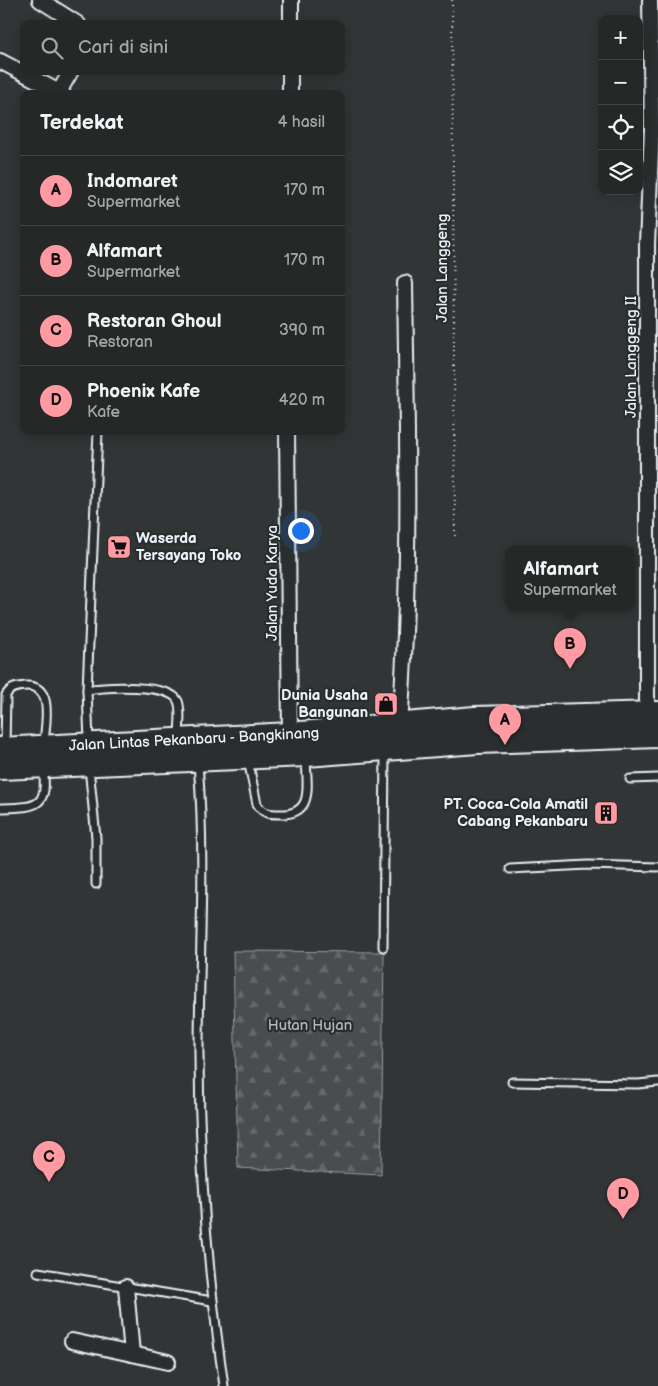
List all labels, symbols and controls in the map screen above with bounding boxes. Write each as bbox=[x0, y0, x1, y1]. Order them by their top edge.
map controls bbox=[598, 15, 643, 195]
button: + bbox=[598, 15, 643, 60]
search box bbox=[20, 20, 345, 75]
icon: search bbox=[38, 34, 66, 62]
text: Cari di sini bbox=[78, 36, 168, 59]
button: − bbox=[598, 60, 643, 105]
button: locate bbox=[598, 105, 643, 150]
text: Terdekat bbox=[40, 110, 124, 135]
text: 4 hasil bbox=[278, 113, 325, 132]
button: layers bbox=[598, 150, 643, 195]
text: Indomaret bbox=[87, 170, 178, 193]
text: A bbox=[51, 181, 61, 200]
text: 170 m bbox=[284, 181, 325, 200]
text: Supermarket bbox=[87, 193, 180, 212]
street label: Jalan Langgeng bbox=[433, 214, 452, 322]
text: Alfamart bbox=[87, 240, 162, 263]
text: B bbox=[50, 251, 62, 270]
text: 170 m bbox=[284, 251, 325, 270]
text: Supermarket bbox=[87, 263, 180, 282]
street label: Jalan Langgeng II bbox=[622, 296, 641, 418]
text: Restoran Ghoul bbox=[87, 310, 222, 333]
text: C bbox=[50, 321, 62, 340]
text: 390 m bbox=[279, 321, 325, 340]
text: Restoran bbox=[87, 333, 153, 352]
text: Phoenix Kafe bbox=[87, 380, 200, 403]
text: D bbox=[50, 391, 62, 410]
text: 420 m bbox=[279, 391, 325, 410]
text: Kafe bbox=[87, 403, 120, 422]
your location bbox=[288, 518, 314, 544]
street label: Jalan Yuda Karya bbox=[263, 525, 282, 641]
place label: Waserda Tersayang Toko bbox=[136, 529, 242, 565]
supermarket icon: Waserda Tersayang Toko bbox=[106, 534, 132, 560]
popup bbox=[505, 546, 635, 611]
text: Alfamart bbox=[523, 558, 599, 581]
text: Supermarket bbox=[523, 581, 617, 600]
pin: B bbox=[554, 628, 586, 669]
place label: Dunia Usaha Bangunan bbox=[281, 686, 368, 722]
shop icon: Dunia Usaha Bangunan bbox=[373, 691, 399, 717]
pin: A bbox=[489, 704, 521, 745]
street label: Jalan Lintas Pekanbaru - Bangkinang bbox=[68, 723, 320, 756]
place label: PT. Coca-Cola Amatil Cabang Pekanbaru bbox=[444, 795, 588, 831]
building icon: PT. Coca-Cola Amatil Cabang Pekanbaru bbox=[593, 800, 619, 826]
park label: Hutan Hujan bbox=[268, 1016, 352, 1035]
pin: C bbox=[33, 1141, 65, 1182]
pin: D bbox=[607, 1178, 639, 1219]

